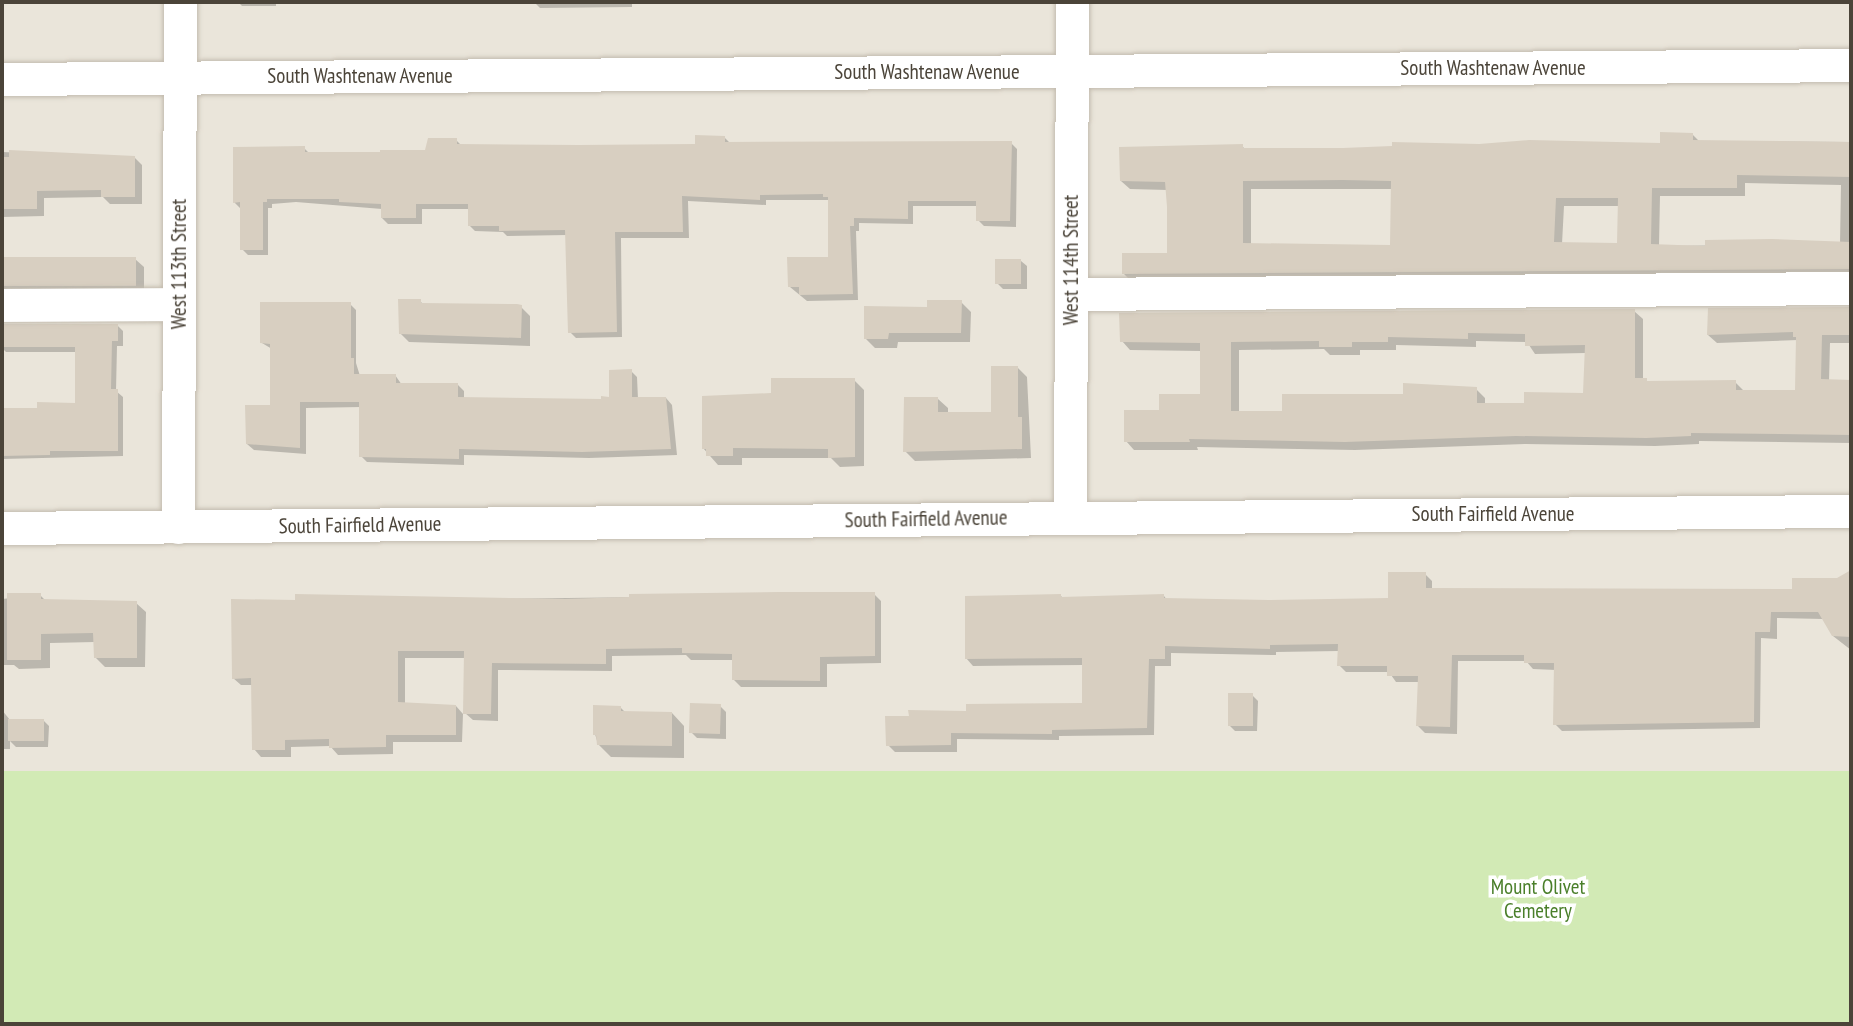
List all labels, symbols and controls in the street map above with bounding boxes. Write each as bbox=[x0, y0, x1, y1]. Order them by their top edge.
street label: South Washtenaw Avenue bbox=[1400, 55, 1586, 81]
street label: South Washtenaw Avenue bbox=[834, 59, 1020, 85]
street label: South Washtenaw Avenue bbox=[267, 63, 453, 89]
street label: West 114th Street bbox=[1058, 195, 1084, 325]
street label: West 113th Street bbox=[166, 199, 192, 329]
street label: South Fairfield Avenue bbox=[1411, 501, 1575, 527]
street label: South Fairfield Avenue bbox=[844, 505, 1008, 533]
street label: South Fairfield Avenue bbox=[278, 511, 442, 539]
park label: Mount Olivet Cemetery bbox=[1491, 874, 1585, 924]

